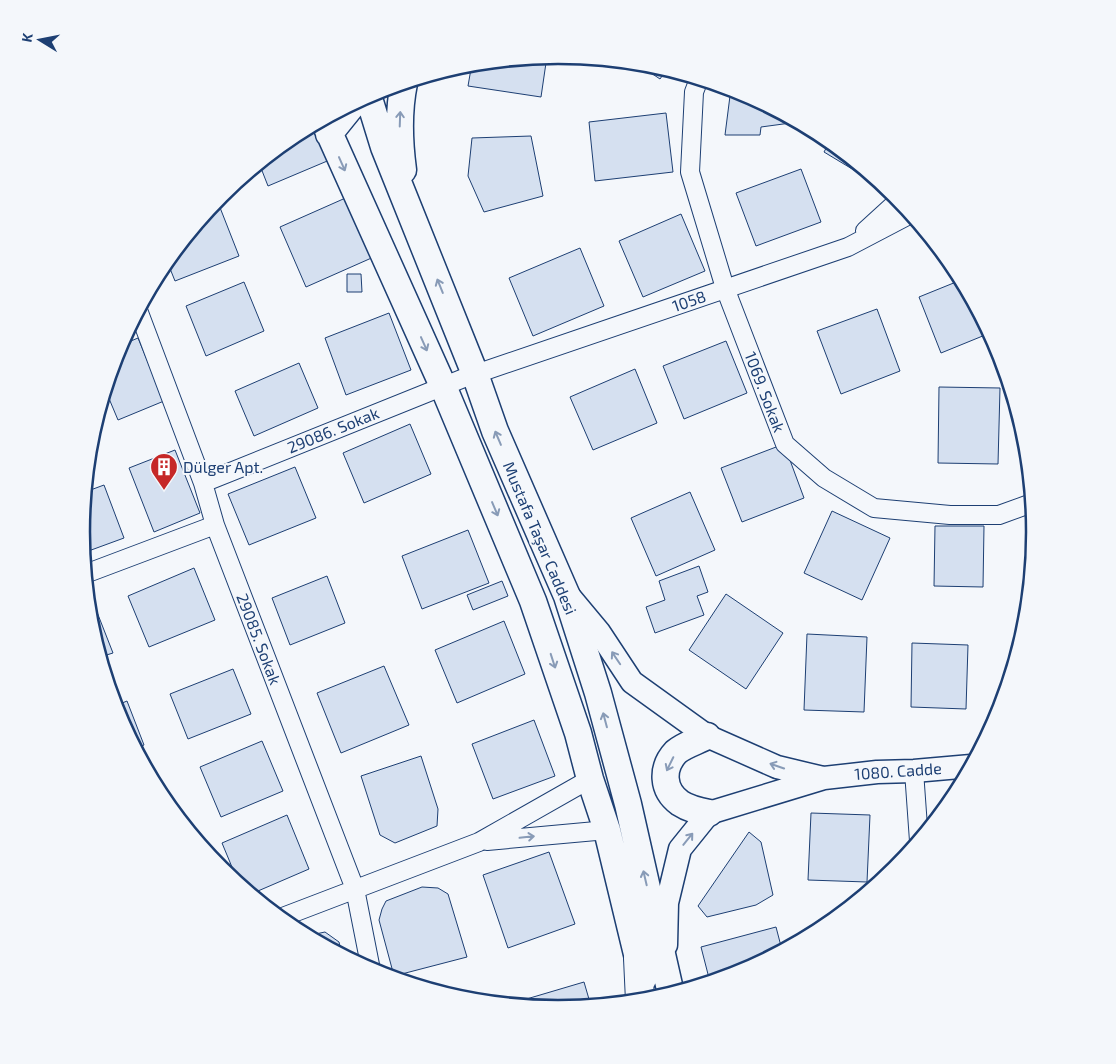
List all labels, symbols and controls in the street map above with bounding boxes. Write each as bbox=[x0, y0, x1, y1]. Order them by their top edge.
north arrow bbox=[15, 15, 65, 65]
text: K bbox=[18, 32, 36, 44]
one-way arrow bbox=[395, 112, 404, 128]
one-way arrow bbox=[338, 156, 348, 171]
one-way arrow bbox=[434, 279, 443, 294]
street label: 1058 bbox=[670, 286, 708, 315]
one-way arrow bbox=[419, 336, 429, 351]
street label: 1069. Sokak bbox=[741, 349, 790, 435]
street label: 29086. Sokak bbox=[284, 403, 381, 457]
one-way arrow bbox=[493, 431, 502, 446]
building icon: Dülger Apt. bbox=[149, 452, 179, 491]
place label: Dülger Apt. bbox=[183, 457, 263, 476]
street label: Mustafa Taşar Caddesi bbox=[499, 458, 581, 618]
one-way arrow bbox=[490, 501, 500, 516]
street label: 29085. Sokak bbox=[233, 590, 286, 687]
one-way arrow bbox=[611, 651, 621, 665]
one-way arrow bbox=[549, 653, 558, 668]
one-way arrow bbox=[600, 713, 609, 729]
one-way arrow bbox=[665, 756, 675, 771]
street label: 1080. Cadde bbox=[854, 758, 942, 783]
one-way arrow bbox=[770, 761, 785, 770]
one-way arrow bbox=[519, 832, 535, 842]
one-way arrow bbox=[683, 833, 694, 846]
one-way arrow bbox=[640, 870, 649, 886]

